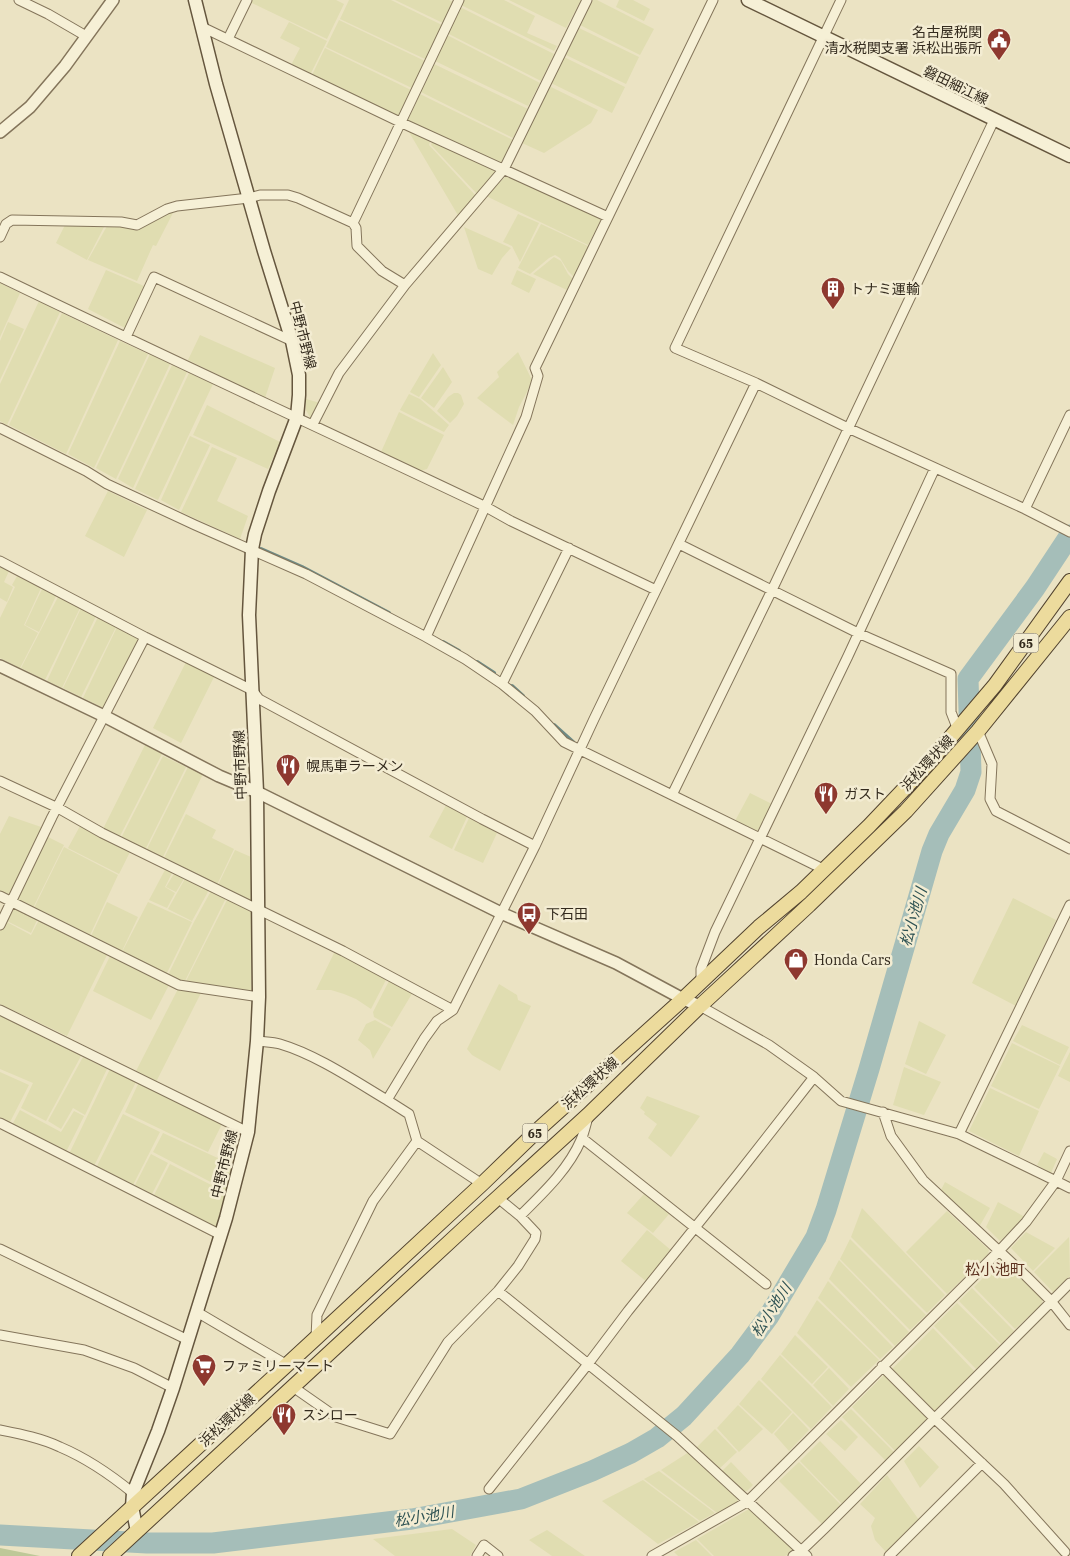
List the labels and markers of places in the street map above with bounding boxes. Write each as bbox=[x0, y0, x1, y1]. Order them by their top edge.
place label: 名古屋税関 清水税関支署 浜松出張所 bbox=[825, 23, 982, 57]
public building icon: 名古屋税関 清水税関支署 浜松出張所 bbox=[986, 27, 1012, 61]
building icon: トナミ運輸 bbox=[820, 276, 846, 310]
place label: トナミ運輸 bbox=[850, 280, 920, 298]
restaurant icon: 幌馬車ラーメン bbox=[275, 753, 301, 787]
place label: 幌馬車ラーメン bbox=[306, 757, 403, 775]
restaurant icon: ガスト bbox=[813, 781, 839, 815]
place label: ガスト bbox=[844, 785, 886, 803]
bus stop icon: 下石田 bbox=[516, 901, 542, 935]
place label: 下石田 bbox=[546, 905, 588, 923]
shop icon: Honda Cars bbox=[783, 947, 809, 981]
place label: Honda Cars bbox=[814, 951, 891, 969]
supermarket icon: ファミリーマート bbox=[191, 1353, 217, 1387]
place label: ファミリーマート bbox=[222, 1357, 334, 1375]
restaurant icon: スシロー bbox=[271, 1402, 297, 1436]
place label: スシロー bbox=[302, 1406, 358, 1424]

